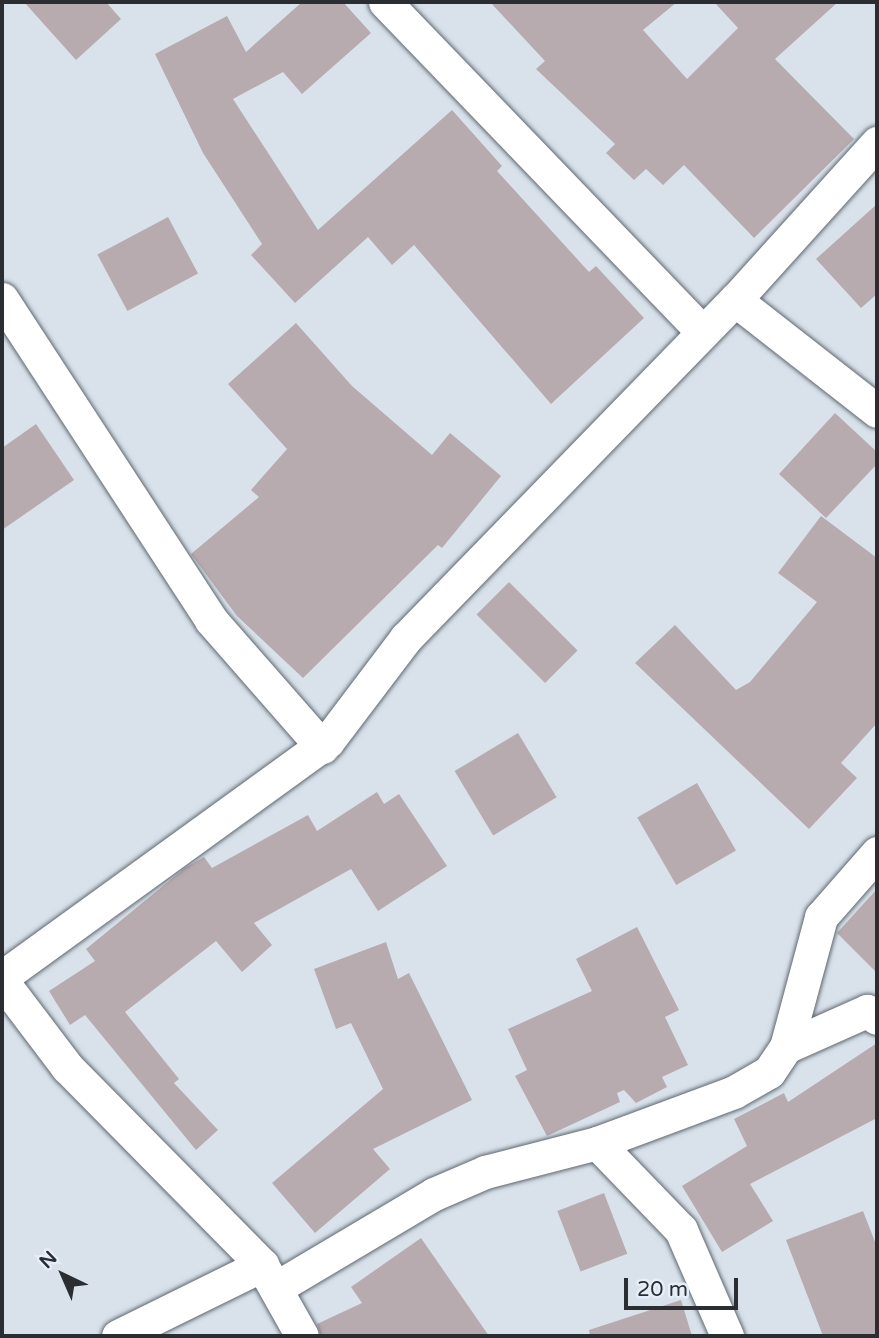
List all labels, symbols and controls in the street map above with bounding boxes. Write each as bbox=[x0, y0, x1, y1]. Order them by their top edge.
north arrow bbox=[28, 1240, 98, 1310]
text: N bbox=[35, 1247, 62, 1273]
scale bar bbox=[627, 1264, 741, 1308]
text: 20 m bbox=[637, 1277, 688, 1302]

